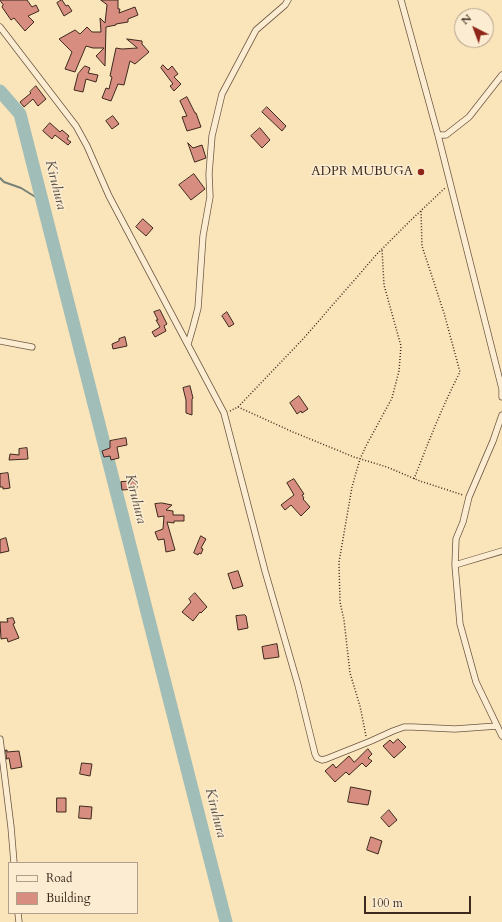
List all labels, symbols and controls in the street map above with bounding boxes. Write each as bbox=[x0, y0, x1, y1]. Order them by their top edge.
north arrow bbox=[454, 8, 494, 48]
text: N bbox=[458, 11, 475, 28]
water label: Kiruhura bbox=[41, 159, 69, 211]
place label: ADPR MUBUGA bbox=[311, 164, 413, 180]
marker: ADPR MUBUGA bbox=[416, 167, 426, 177]
water label: Kiruhura bbox=[121, 473, 149, 525]
water label: Kiruhura bbox=[201, 787, 229, 839]
legend bbox=[8, 862, 138, 914]
text: Road bbox=[46, 870, 72, 886]
scale bar bbox=[366, 888, 473, 914]
text: Building bbox=[46, 890, 90, 906]
text: 100 m bbox=[371, 895, 403, 911]

